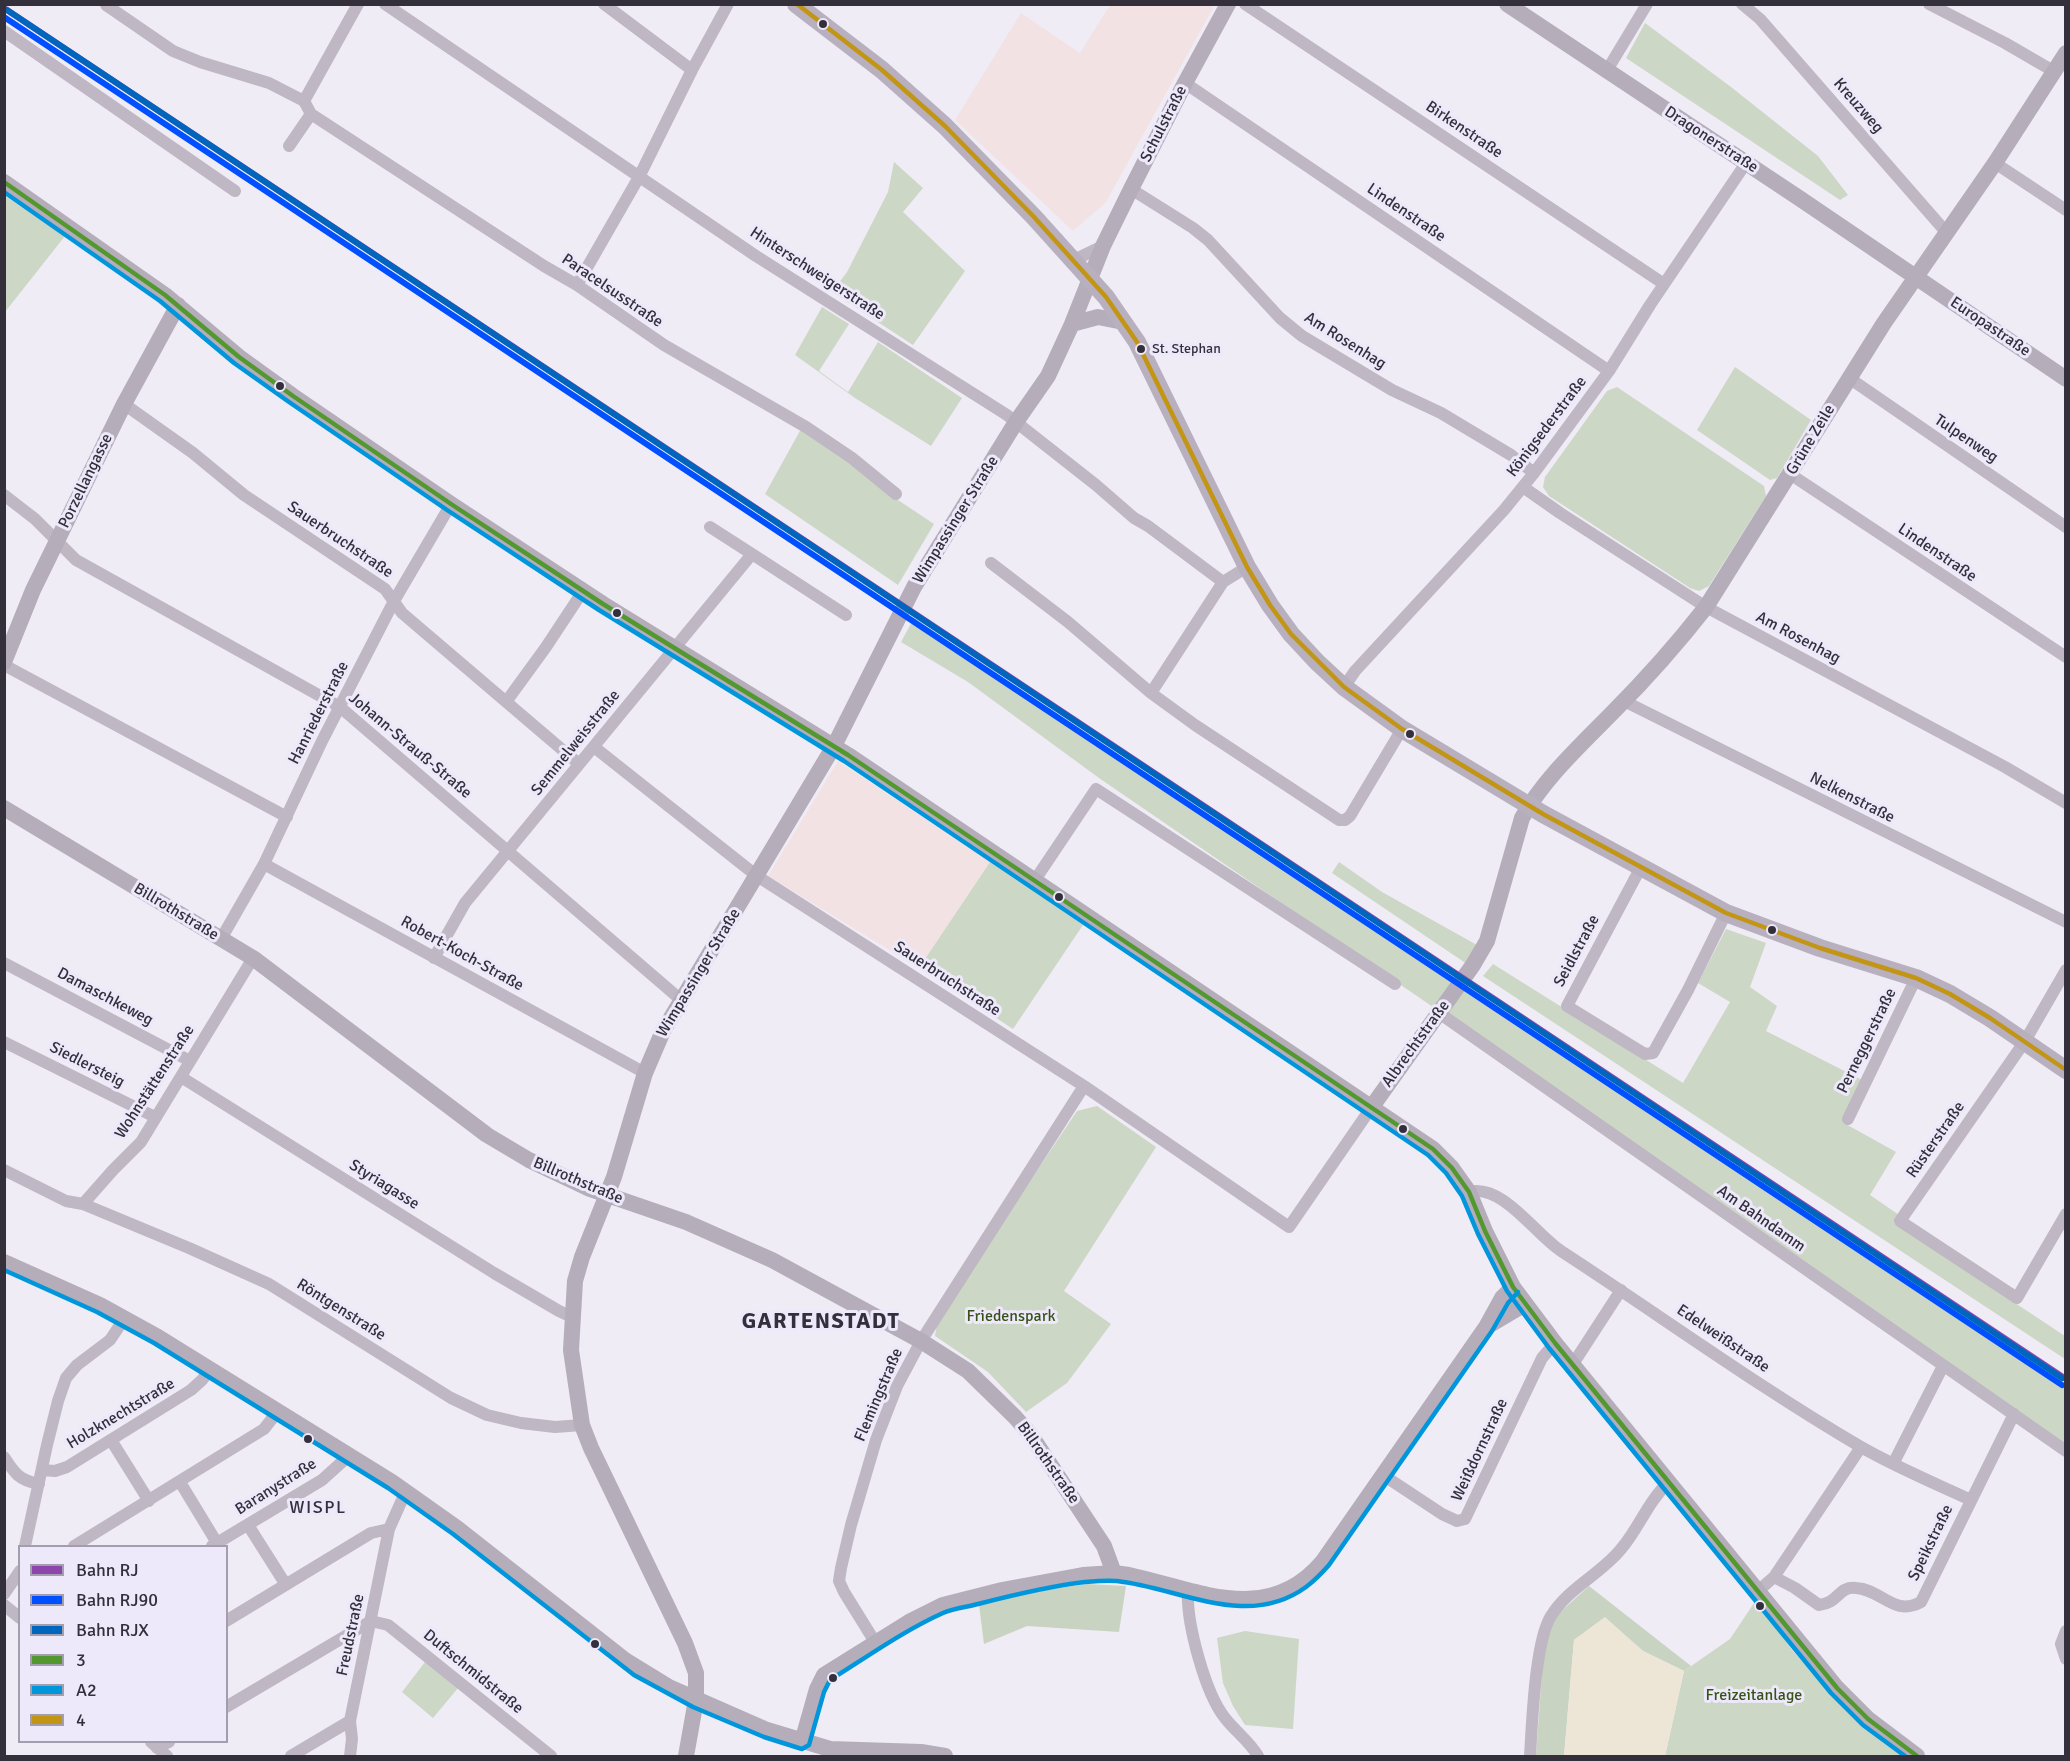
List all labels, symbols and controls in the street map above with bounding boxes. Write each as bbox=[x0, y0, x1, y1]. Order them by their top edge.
unlabelled marker bbox=[817, 18, 829, 30]
street label: Kreuzweg bbox=[1829, 74, 1887, 138]
street label: Schulstraße bbox=[1137, 83, 1191, 165]
street label: Birkenstraße bbox=[1422, 97, 1506, 163]
street label: Dragonerstraße bbox=[1660, 103, 1762, 177]
street label: Lindenstraße bbox=[1363, 180, 1449, 246]
street label: Hinterschweigerstraße bbox=[746, 223, 888, 325]
street label: Paracelsusstraße bbox=[558, 250, 666, 332]
street label: Europastraße bbox=[1946, 293, 2034, 361]
street label: Am Rosenhag bbox=[1301, 308, 1389, 374]
place label: St. Stephan bbox=[1152, 341, 1221, 357]
marker: St. Stephan bbox=[1135, 343, 1147, 355]
street label: Königsederstraße bbox=[1503, 373, 1591, 481]
unlabelled marker bbox=[274, 380, 286, 392]
street label: Grüne Zeile bbox=[1783, 401, 1839, 479]
street label: Tulpenweg bbox=[1930, 411, 2002, 467]
street label: Porzellangasse bbox=[55, 431, 117, 531]
street label: Wimpassinger Straße bbox=[909, 453, 1003, 587]
street label: Sauerbruchstraße bbox=[283, 498, 397, 582]
street label: Lindenstraße bbox=[1894, 520, 1980, 586]
unlabelled marker bbox=[611, 607, 623, 619]
street label: Am Rosenhag bbox=[1753, 608, 1843, 668]
street label: Hanriederstraße bbox=[285, 658, 353, 768]
street label: Semmelweisstraße bbox=[528, 686, 624, 800]
street label: Johann-Strauß-Straße bbox=[345, 689, 475, 803]
unlabelled marker bbox=[1404, 728, 1416, 740]
street label: Nelkenstraße bbox=[1806, 768, 1898, 828]
street label: Billrothstraße bbox=[130, 879, 222, 945]
unlabelled marker bbox=[1053, 891, 1065, 903]
street label: Wimpassinger Straße bbox=[653, 905, 745, 1041]
street label: Robert-Koch-Straße bbox=[397, 912, 527, 996]
street label: Seidlstraße bbox=[1550, 912, 1604, 990]
unlabelled marker bbox=[1766, 924, 1778, 936]
street label: Sauerbruchstraße bbox=[890, 937, 1004, 1021]
street label: Damaschkeweg bbox=[54, 964, 156, 1030]
street label: Perneggerstraße bbox=[1833, 985, 1901, 1097]
street label: Albrechtstraße bbox=[1378, 997, 1454, 1091]
street label: Wohnstättenstraße bbox=[111, 1022, 199, 1142]
street label: Siedlersteig bbox=[46, 1038, 128, 1092]
street label: Rüsterstraße bbox=[1903, 1098, 1969, 1182]
unlabelled marker bbox=[1397, 1123, 1409, 1135]
street label: Billrothstraße bbox=[530, 1153, 626, 1209]
street label: Styriagasse bbox=[345, 1156, 423, 1214]
street label: Am Bahndamm bbox=[1713, 1181, 1809, 1257]
street label: Röntgenstraße bbox=[293, 1275, 389, 1345]
street label: Edelweißstraße bbox=[1673, 1301, 1773, 1377]
park label: Friedenspark bbox=[966, 1307, 1056, 1327]
district label: GARTENSTADT bbox=[742, 1309, 900, 1335]
street label: Flemingstraße bbox=[851, 1345, 907, 1445]
street label: Holzknechtstraße bbox=[64, 1374, 178, 1454]
street label: Weißdornstraße bbox=[1448, 1396, 1512, 1504]
street label: Billrothstraße bbox=[1013, 1418, 1083, 1508]
unlabelled marker bbox=[302, 1433, 314, 1445]
street label: Baranystraße bbox=[232, 1454, 320, 1520]
district label: WISPL bbox=[289, 1497, 347, 1519]
street label: Speikstraße bbox=[1904, 1502, 1958, 1584]
legend bbox=[18, 1545, 228, 1743]
text: Bahn RJ bbox=[76, 1559, 138, 1581]
text: Bahn RJ90 bbox=[76, 1589, 158, 1611]
street label: Freudstraße bbox=[333, 1592, 369, 1678]
unlabelled marker bbox=[1754, 1600, 1766, 1612]
text: Bahn RJX bbox=[76, 1619, 149, 1641]
street label: Duftschmidstraße bbox=[419, 1626, 527, 1718]
unlabelled marker bbox=[589, 1638, 601, 1650]
text: 3 bbox=[76, 1649, 86, 1671]
unlabelled marker bbox=[827, 1672, 839, 1684]
text: A2 bbox=[76, 1679, 97, 1701]
park label: Freizeitanlage bbox=[1706, 1686, 1802, 1706]
text: 4 bbox=[76, 1709, 86, 1731]

